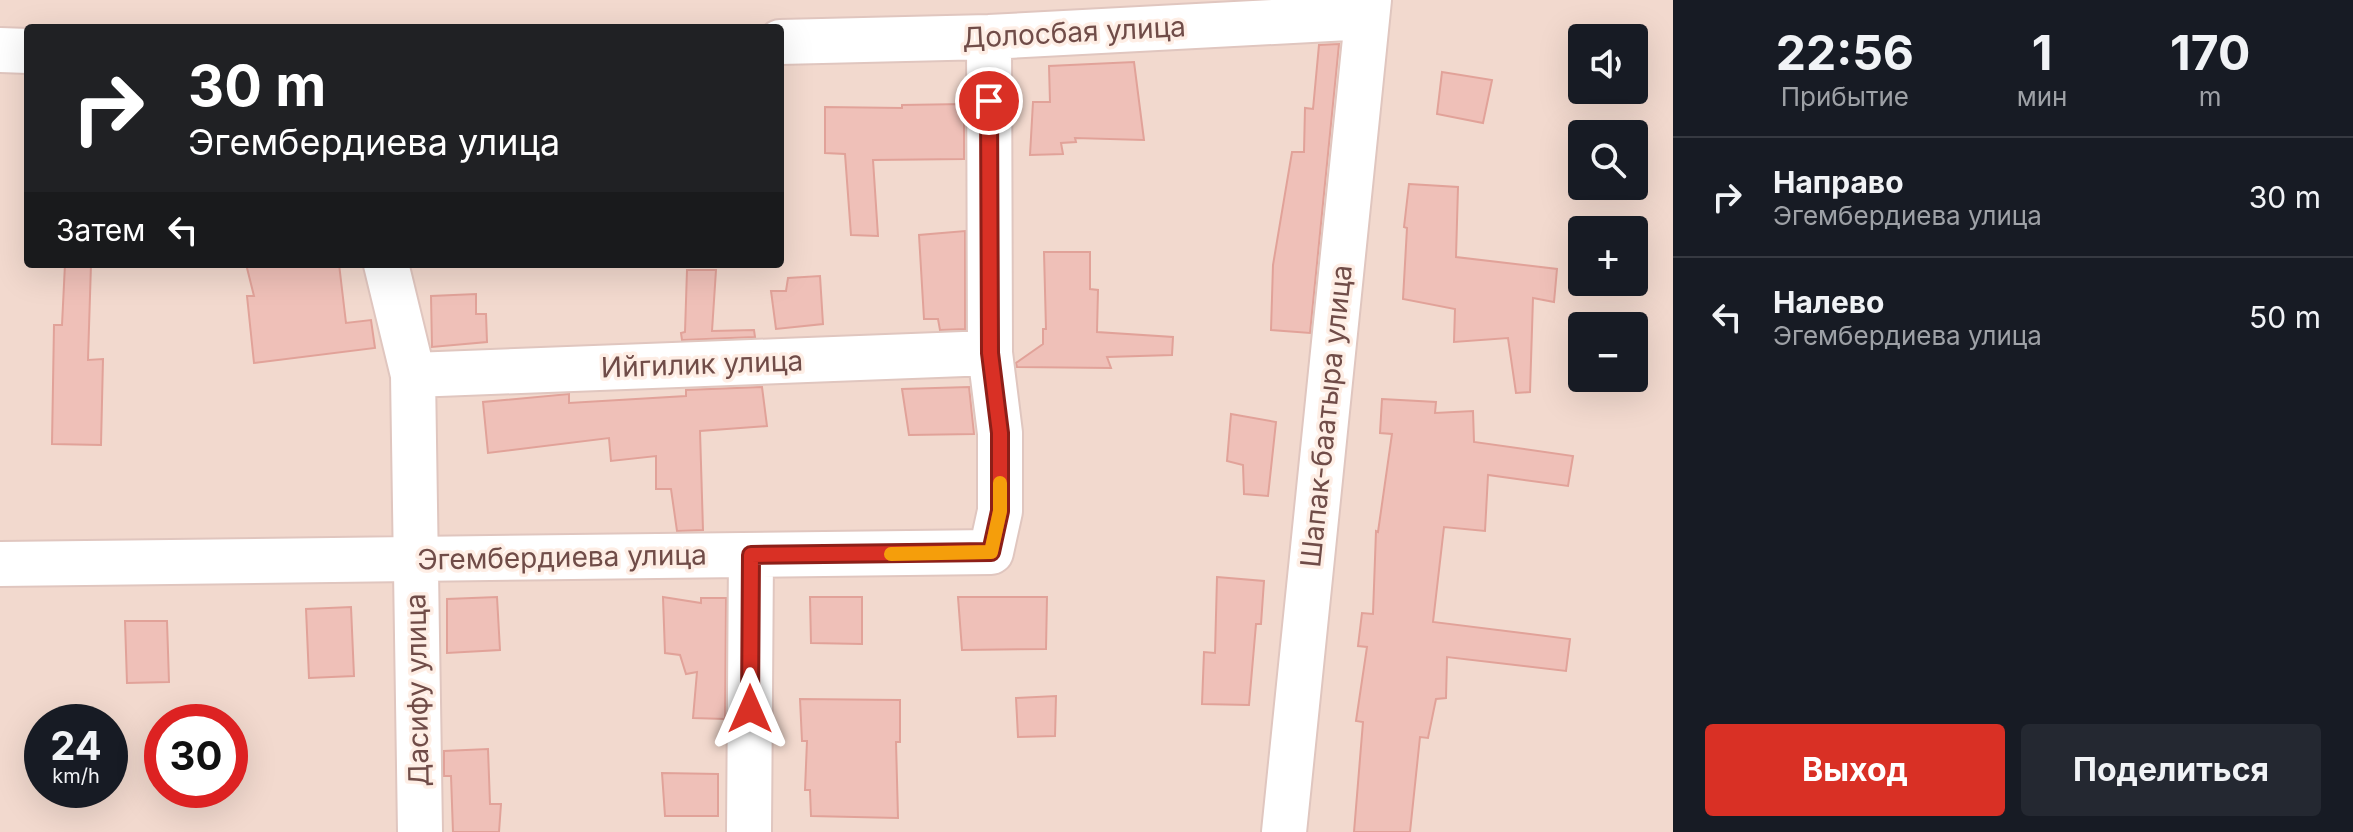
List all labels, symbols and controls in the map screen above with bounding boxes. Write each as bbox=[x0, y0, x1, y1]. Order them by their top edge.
street label: Долосбая улица bbox=[961, 9, 1187, 55]
text: 22:56 bbox=[1776, 23, 1914, 82]
text: 1 bbox=[2032, 23, 2052, 82]
text: 170 bbox=[2170, 23, 2250, 82]
map controls bbox=[1568, 24, 1648, 392]
button: sound bbox=[1568, 24, 1648, 104]
text: 30 m bbox=[188, 52, 326, 120]
icon: right bbox=[56, 56, 160, 160]
pin bbox=[955, 67, 1023, 135]
icon: arrive bbox=[967, 79, 1011, 123]
text: Прибытие bbox=[1781, 81, 1909, 112]
text: мин bbox=[2017, 81, 2067, 112]
text: m bbox=[2199, 81, 2222, 112]
text: Эгембердиева улица bbox=[188, 120, 560, 164]
button: search bbox=[1568, 120, 1648, 200]
text: Направо bbox=[1773, 164, 1904, 200]
icon: right bbox=[1705, 175, 1749, 219]
text: 30 m bbox=[2249, 179, 2321, 215]
text: Эгембердиева улица bbox=[1773, 200, 2042, 231]
icon: left bbox=[161, 208, 205, 252]
text: Затем bbox=[56, 212, 145, 248]
button: + bbox=[1568, 216, 1648, 296]
street label: Шапак-баатыра улица bbox=[1293, 263, 1359, 569]
text: Налево bbox=[1773, 284, 1885, 320]
icon: left bbox=[1705, 295, 1749, 339]
text: 50 m bbox=[2249, 299, 2321, 335]
button: − bbox=[1568, 312, 1648, 392]
text: Эгембердиева улица bbox=[1773, 320, 2042, 351]
street label: Ийгилик улица bbox=[600, 343, 804, 385]
street label: Эгембердиева улица bbox=[417, 537, 707, 577]
street label: Дасифу улица bbox=[398, 593, 436, 787]
position arrow bbox=[708, 667, 792, 751]
speed limit sign: 30 bbox=[144, 704, 248, 808]
text: 24 bbox=[50, 721, 102, 770]
button: Выход bbox=[1705, 724, 2005, 816]
button: Поделиться bbox=[2021, 724, 2321, 816]
text: km/h bbox=[52, 764, 100, 788]

